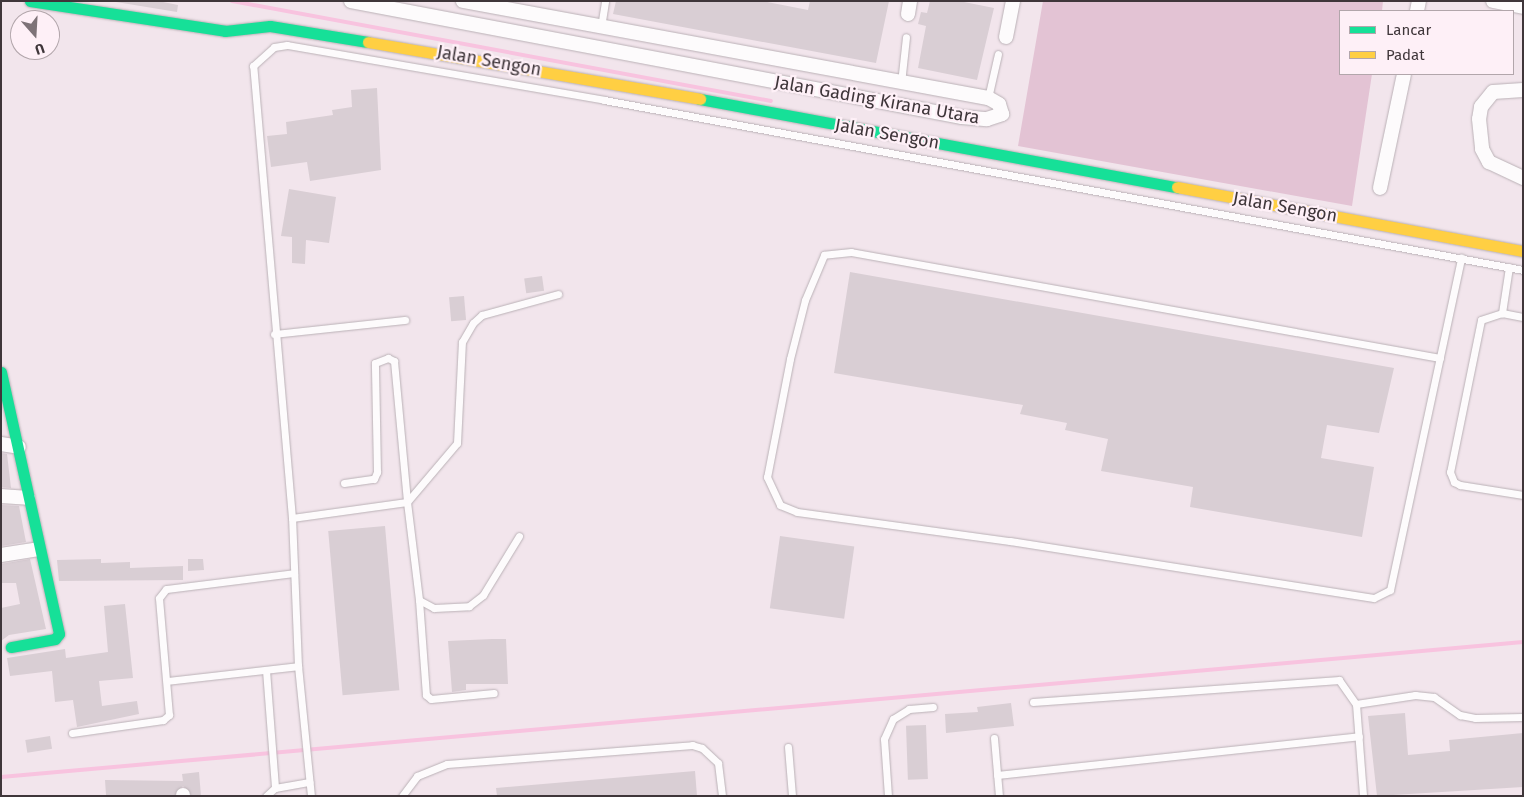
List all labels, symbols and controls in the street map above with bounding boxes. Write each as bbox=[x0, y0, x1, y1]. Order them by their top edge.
north arrow bbox=[10, 10, 60, 60]
legend bbox=[1339, 10, 1514, 75]
text: Lancar bbox=[1386, 21, 1431, 39]
text: U bbox=[33, 39, 47, 58]
street label: Jalan Sengon bbox=[435, 41, 543, 81]
text: Padat bbox=[1386, 46, 1425, 64]
street label: Jalan Gading Kirana Utara bbox=[773, 71, 981, 129]
street label: Jalan Sengon bbox=[833, 114, 941, 154]
street label: Jalan Sengon bbox=[1231, 187, 1339, 227]

